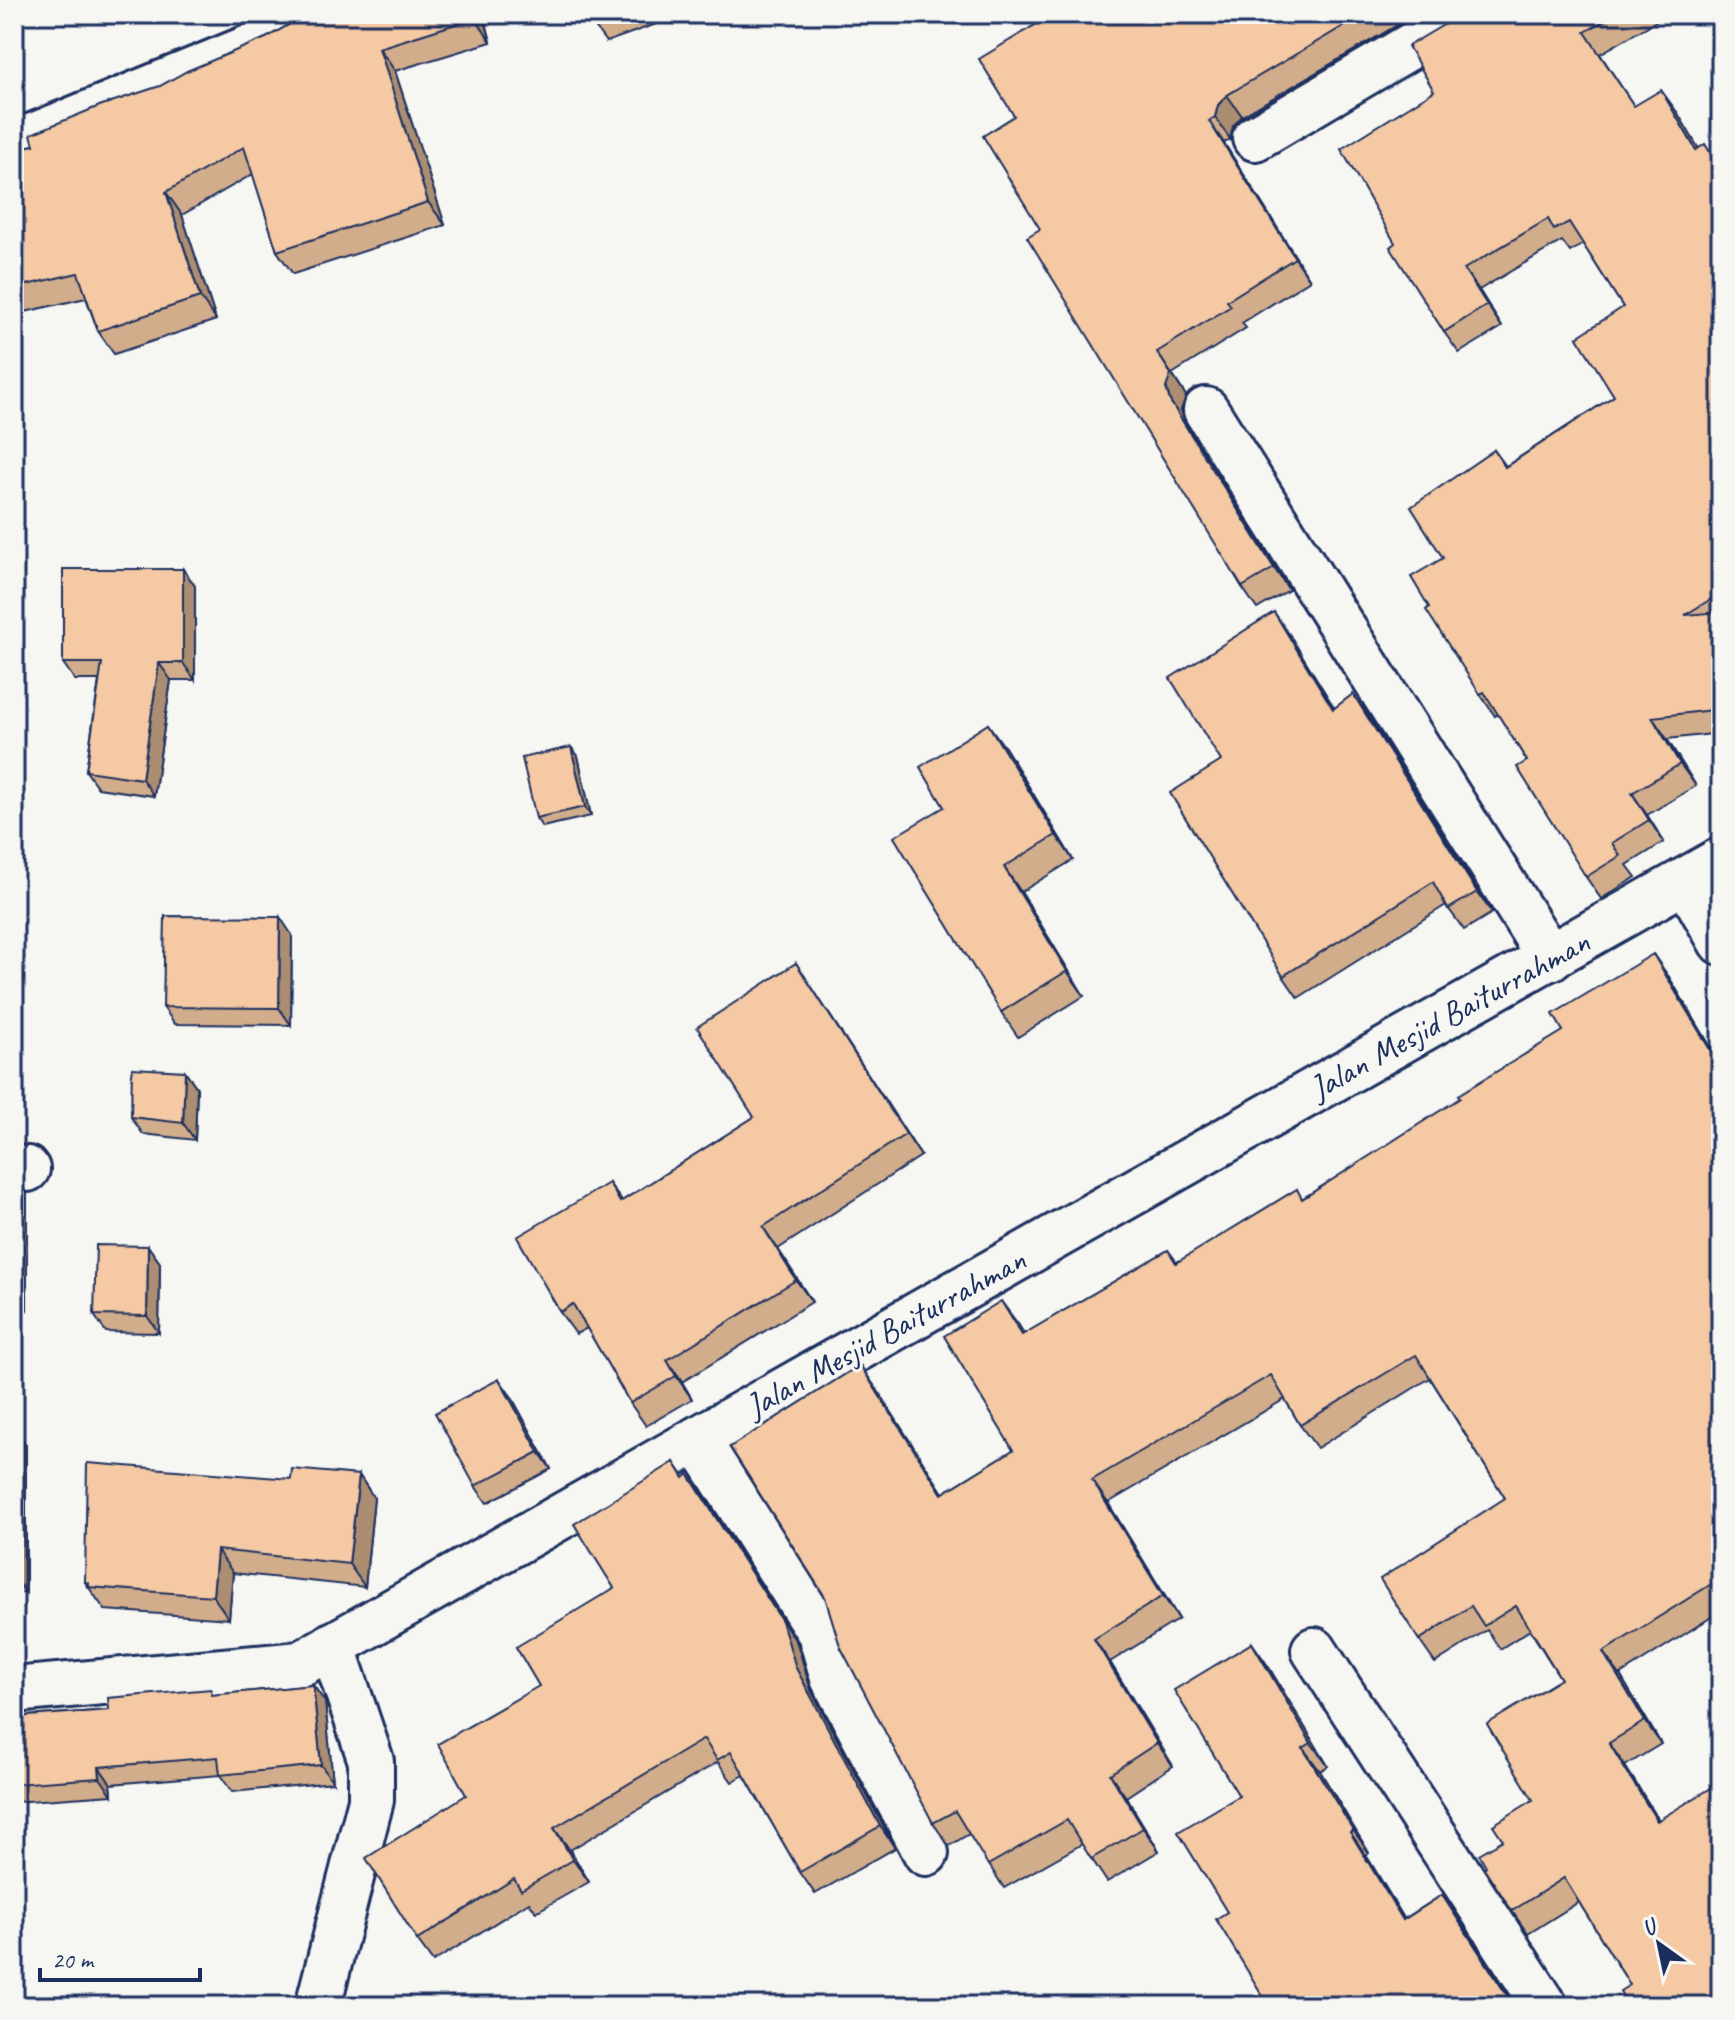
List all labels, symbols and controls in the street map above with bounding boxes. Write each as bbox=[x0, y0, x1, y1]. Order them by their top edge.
street label: Jalan Mesjid Baiturrahman bbox=[1300, 919, 1597, 1110]
street label: Jalan Mesjid Baiturrahman bbox=[736, 1237, 1033, 1428]
north arrow bbox=[1619, 1904, 1699, 1984]
text: U bbox=[1637, 1911, 1664, 1943]
scale bar bbox=[40, 1932, 200, 1982]
text: 20 m bbox=[52, 1945, 95, 1975]

